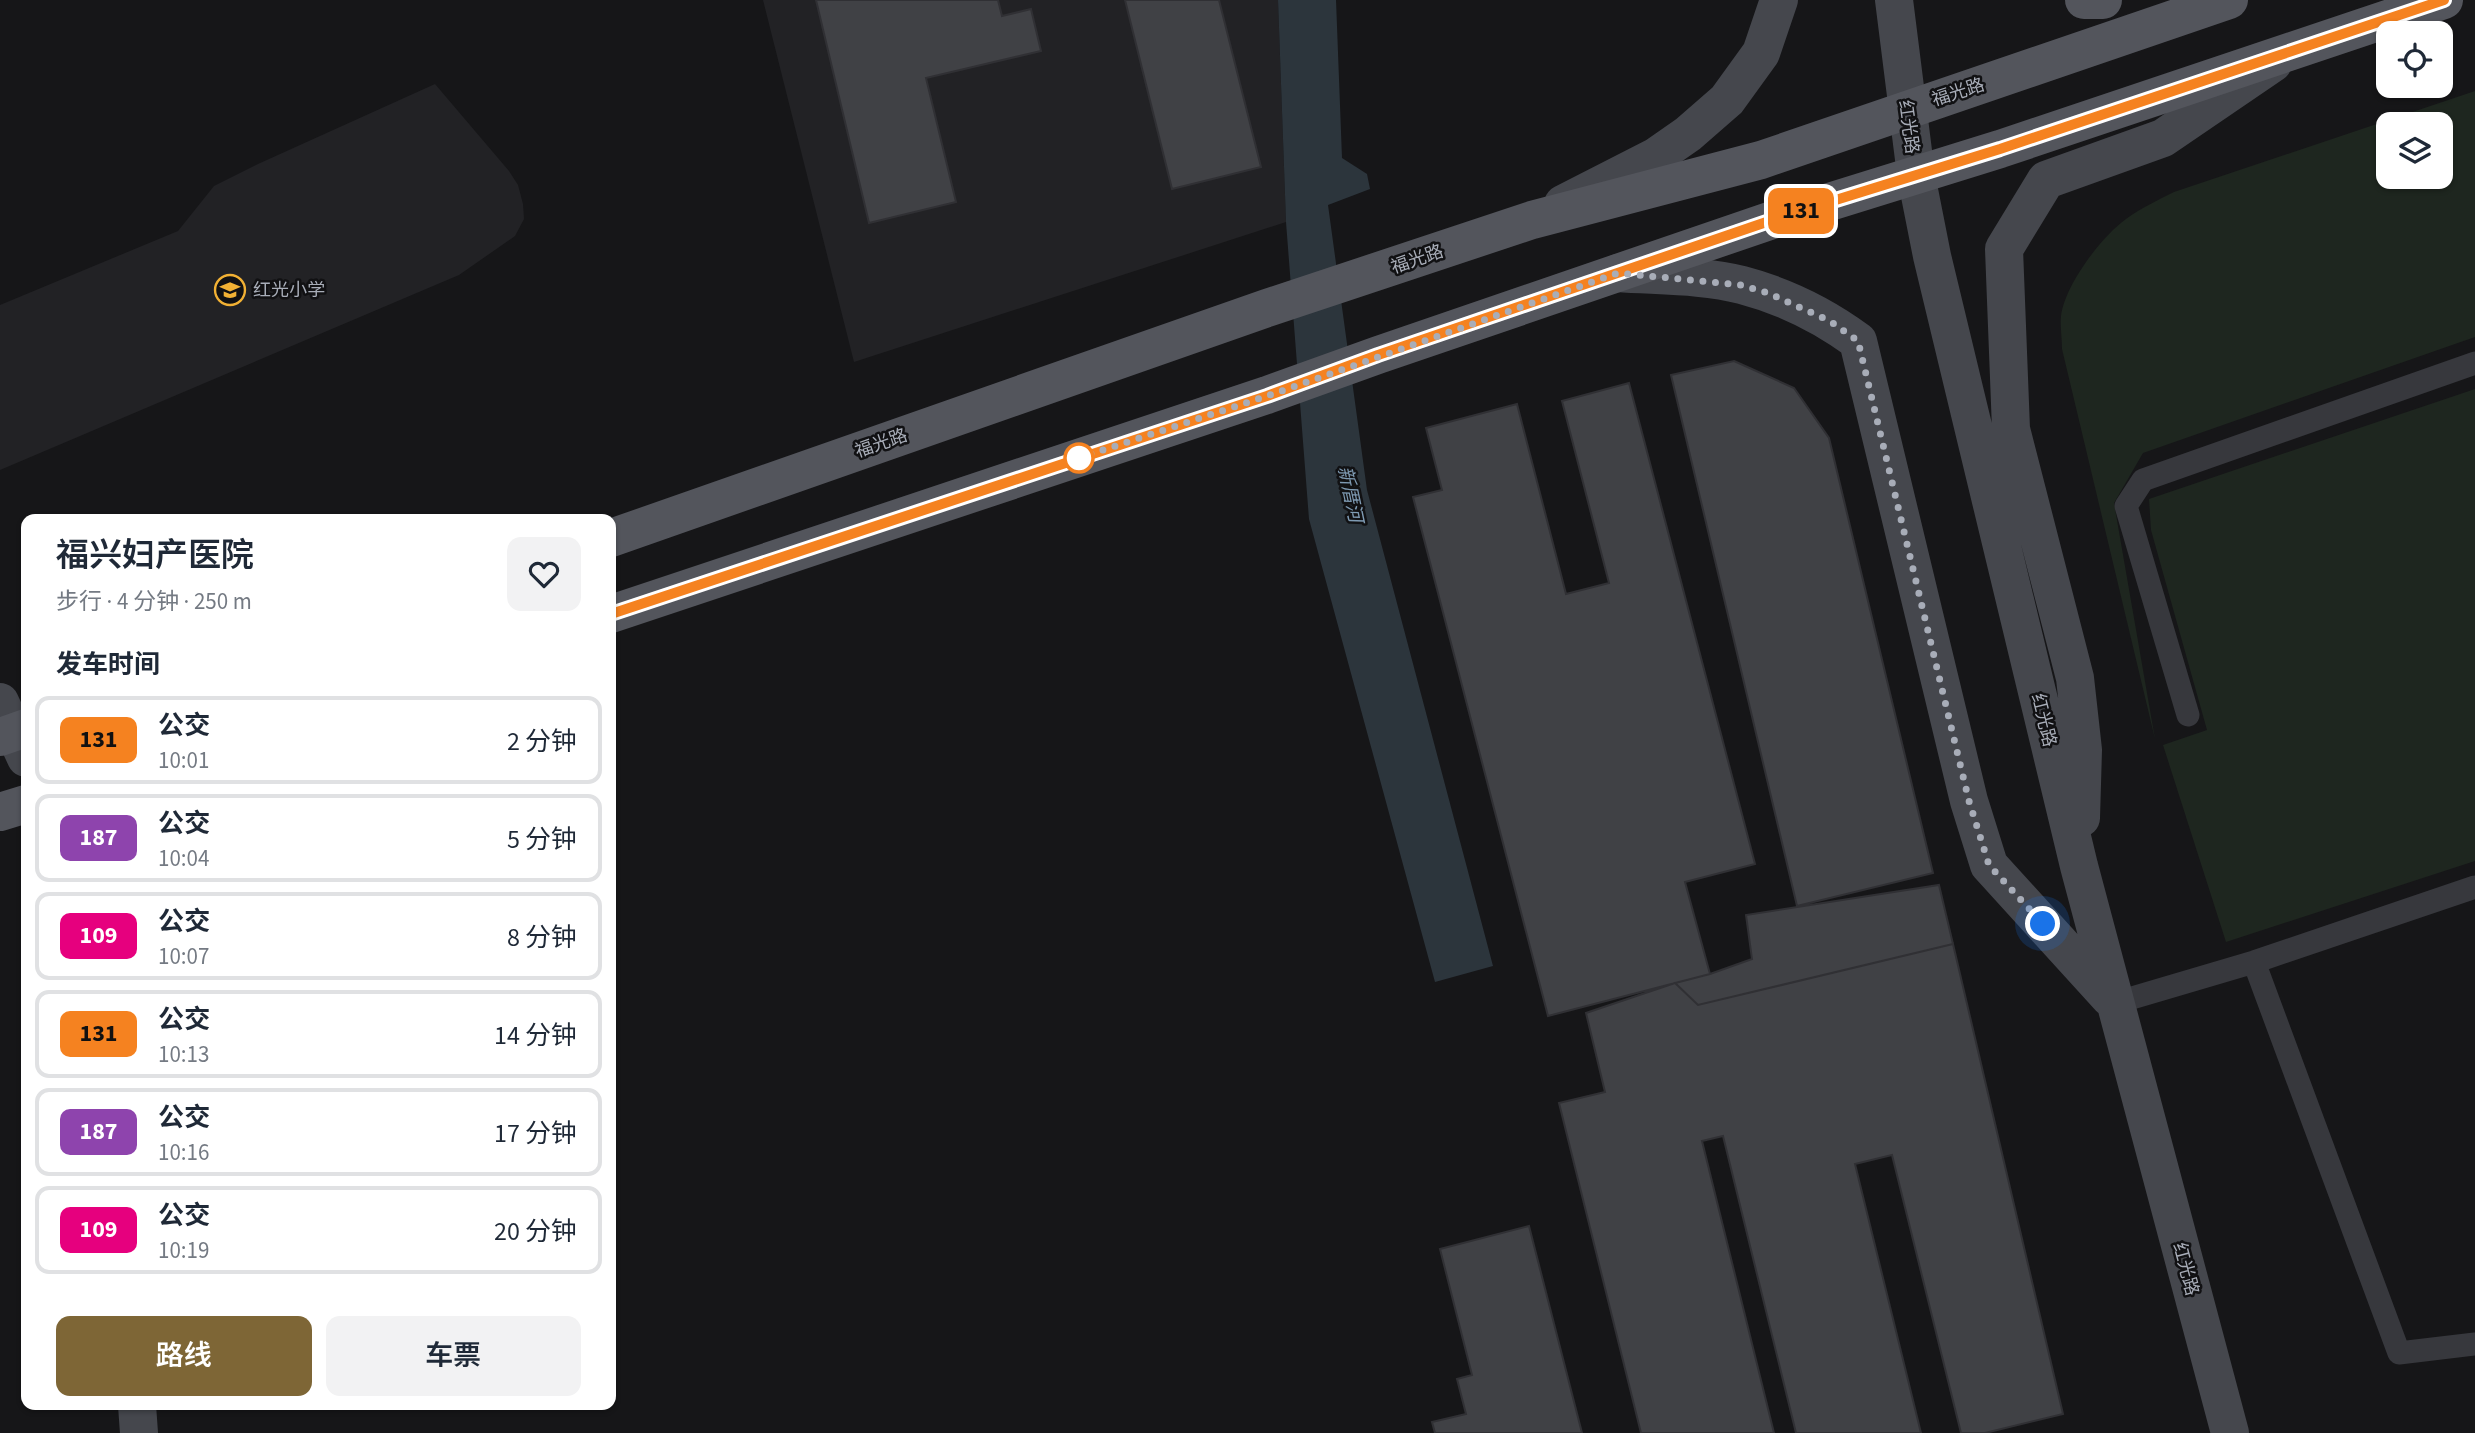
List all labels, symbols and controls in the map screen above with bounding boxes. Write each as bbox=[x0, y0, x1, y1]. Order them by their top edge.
map controls bbox=[2376, 21, 2453, 189]
button: locate bbox=[2376, 21, 2453, 98]
street label: 福光路 bbox=[1929, 72, 1988, 113]
street label: 红光路 bbox=[1892, 99, 1925, 156]
button: layers bbox=[2376, 112, 2453, 189]
line badge: 131 bbox=[1761, 188, 1841, 234]
text: 131 bbox=[1782, 193, 1820, 228]
street label: 福光路 bbox=[1388, 239, 1447, 280]
school or university icon: 红光小学 bbox=[213, 273, 247, 307]
place label: 红光小学 bbox=[253, 278, 325, 303]
street label: 福光路 bbox=[852, 423, 911, 464]
unlabelled marker bbox=[1064, 443, 1094, 473]
water label: 新厝河 bbox=[1330, 464, 1369, 529]
text: 福兴妇产医院 bbox=[56, 532, 254, 579]
button: heart bbox=[507, 537, 581, 611]
text: 步行 · 4 分钟 · 250 m bbox=[56, 585, 252, 618]
text: 发车时间 bbox=[56, 646, 160, 683]
street label: 红光路 bbox=[2025, 691, 2062, 749]
text: 公交 bbox=[158, 707, 210, 744]
text: 131 bbox=[79, 722, 118, 757]
text: 2 分钟 bbox=[507, 723, 577, 760]
text: 10:01 bbox=[158, 744, 209, 777]
text: 公交 bbox=[158, 805, 210, 842]
text: 187 bbox=[79, 820, 118, 855]
text: 5 分钟 bbox=[507, 821, 577, 858]
text: 10:04 bbox=[158, 842, 209, 875]
text: 公交 bbox=[158, 903, 210, 940]
your location bbox=[2025, 906, 2060, 941]
text: 109 bbox=[79, 918, 118, 953]
text: 8 分钟 bbox=[507, 919, 577, 956]
text: 10:07 bbox=[158, 940, 209, 973]
text: 公交 bbox=[158, 1001, 210, 1038]
text: 131 bbox=[79, 1016, 118, 1051]
text: 14 分钟 bbox=[494, 1017, 577, 1054]
text: 10:13 bbox=[158, 1038, 209, 1071]
text: 公交 bbox=[158, 1099, 210, 1136]
text: 187 bbox=[79, 1114, 118, 1149]
text: 17 分钟 bbox=[494, 1115, 577, 1152]
text: 10:16 bbox=[158, 1136, 209, 1169]
text: 公交 bbox=[158, 1197, 210, 1234]
text: 109 bbox=[79, 1212, 118, 1247]
text: 20 分钟 bbox=[494, 1213, 577, 1250]
text: 10:19 bbox=[158, 1234, 209, 1267]
street label: 红光路 bbox=[2166, 1240, 2205, 1298]
button: 路线 bbox=[56, 1316, 312, 1396]
button: 车票 bbox=[326, 1316, 581, 1396]

